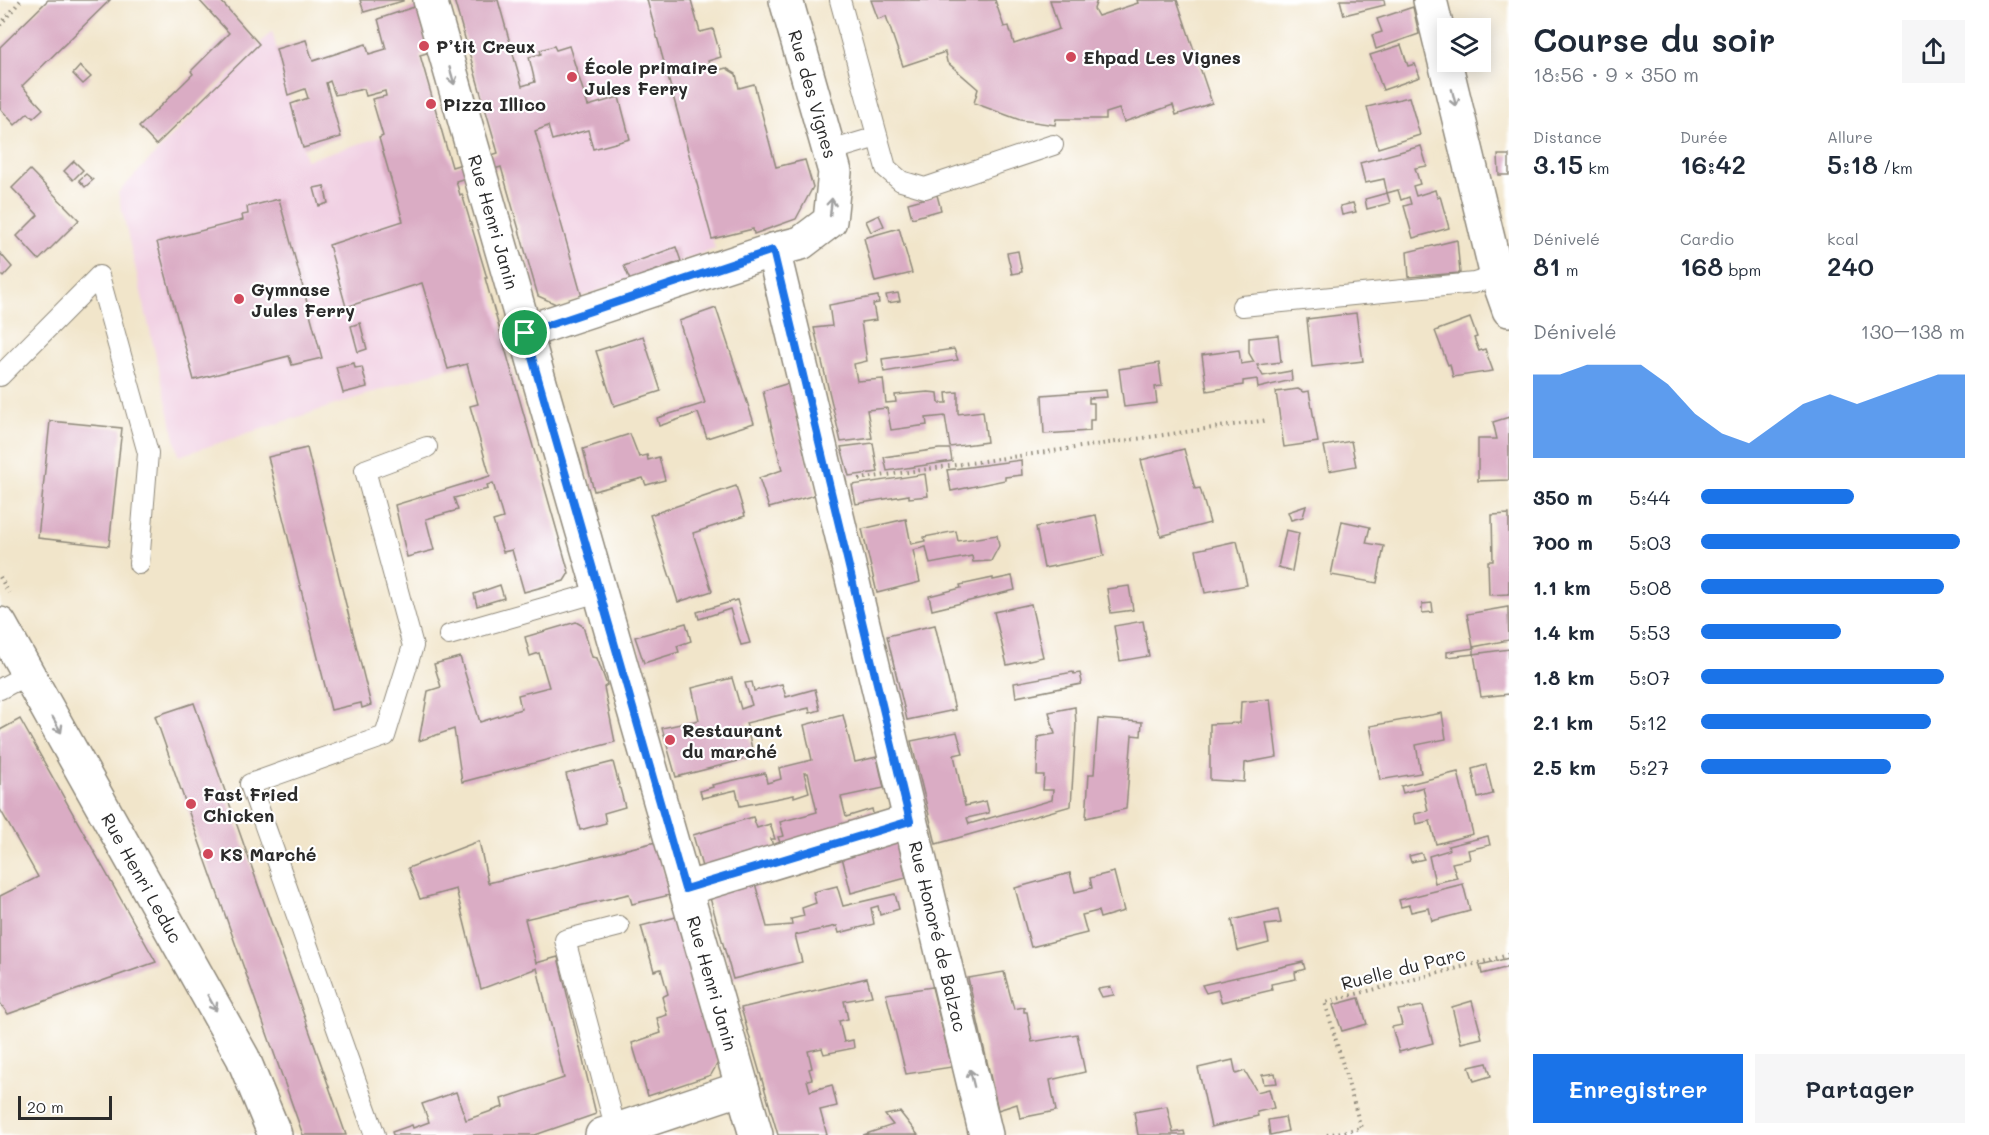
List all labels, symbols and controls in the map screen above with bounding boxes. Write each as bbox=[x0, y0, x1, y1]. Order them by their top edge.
text: Course du soir bbox=[1533, 17, 1776, 60]
map controls bbox=[1437, 18, 1491, 72]
button: layers bbox=[1437, 18, 1491, 72]
button: share bbox=[1902, 20, 1965, 83]
street label: Rue des Vignes bbox=[783, 27, 843, 161]
place label: P’tit Creux bbox=[436, 34, 535, 58]
marker: P’tit Creux bbox=[417, 39, 431, 53]
place label: Ehpad Les Vignes bbox=[1083, 45, 1241, 69]
marker: Ehpad Les Vignes bbox=[1064, 50, 1078, 64]
place label: École primaire Jules Ferry bbox=[584, 55, 718, 100]
text: 18:56 · 9 × 350 m bbox=[1533, 61, 1699, 87]
one-way arrow bbox=[447, 67, 458, 86]
marker: École primaire Jules Ferry bbox=[565, 70, 579, 84]
one-way arrow bbox=[1448, 88, 1460, 107]
place label: Pizza Illico bbox=[443, 92, 546, 116]
marker: Pizza Illico bbox=[424, 97, 438, 111]
text: Distance bbox=[1533, 126, 1602, 147]
text: Durée bbox=[1680, 126, 1728, 147]
text: Allure bbox=[1827, 126, 1873, 147]
text: 3.15 bbox=[1533, 147, 1583, 181]
text: 16:42 bbox=[1680, 147, 1746, 181]
text: 5:18 bbox=[1827, 147, 1878, 181]
street label: Rue Henri Janin bbox=[463, 152, 525, 292]
text: km bbox=[1583, 157, 1609, 178]
text: /km bbox=[1878, 157, 1913, 178]
one-way arrow bbox=[826, 197, 837, 217]
text: Dénivelé bbox=[1533, 228, 1600, 249]
text: Cardio bbox=[1680, 228, 1734, 249]
text: kcal bbox=[1827, 228, 1859, 249]
text: 81 bbox=[1533, 249, 1561, 283]
text: 168 bbox=[1680, 249, 1723, 283]
text: 240 bbox=[1827, 249, 1874, 283]
text: m bbox=[1561, 259, 1578, 280]
text: bpm bbox=[1723, 259, 1761, 280]
place label: Gymnase Jules Ferry bbox=[251, 277, 355, 322]
marker: Gymnase Jules Ferry bbox=[232, 292, 246, 306]
pin bbox=[499, 307, 550, 358]
icon: arrive bbox=[508, 316, 541, 349]
text: Dénivelé bbox=[1533, 318, 1617, 344]
text: 130–138 m bbox=[1861, 318, 1965, 344]
text: 350 m bbox=[1533, 484, 1593, 510]
text: 5:44 bbox=[1629, 484, 1670, 510]
text: 700 m bbox=[1533, 529, 1593, 555]
text: 5:03 bbox=[1629, 529, 1671, 555]
text: 1.1 km bbox=[1533, 574, 1591, 600]
text: 5:08 bbox=[1629, 574, 1671, 600]
text: 1.4 km bbox=[1533, 619, 1595, 645]
text: 5:53 bbox=[1629, 619, 1670, 645]
text: 1.8 km bbox=[1533, 664, 1594, 690]
text: 5:07 bbox=[1629, 664, 1670, 690]
text: 2.1 km bbox=[1533, 709, 1593, 735]
text: 5:12 bbox=[1629, 709, 1667, 735]
one-way arrow bbox=[52, 716, 63, 734]
place label: Restaurant du marché bbox=[682, 718, 782, 763]
marker: Restaurant du marché bbox=[663, 733, 677, 747]
text: 2.5 km bbox=[1533, 754, 1596, 780]
text: 5:27 bbox=[1629, 754, 1669, 780]
place label: Fast Fried Chicken bbox=[203, 782, 298, 827]
marker: Fast Fried Chicken bbox=[184, 797, 198, 811]
street label: Rue Henri Leduc bbox=[96, 809, 188, 947]
street label: Rue Honoré de Balzac bbox=[904, 839, 973, 1034]
place label: KS Marché bbox=[220, 842, 317, 866]
marker: KS Marché bbox=[201, 847, 215, 861]
street label: Rue Henri Janin bbox=[682, 913, 743, 1053]
street label: Ruelle du Parc bbox=[1338, 941, 1468, 995]
one-way arrow bbox=[206, 994, 218, 1011]
button: Enregistrer bbox=[1533, 1054, 1743, 1123]
button: Partager bbox=[1755, 1054, 1965, 1123]
one-way arrow bbox=[966, 1069, 978, 1088]
scale bar bbox=[18, 1093, 112, 1120]
text: 20 m bbox=[27, 1096, 64, 1117]

